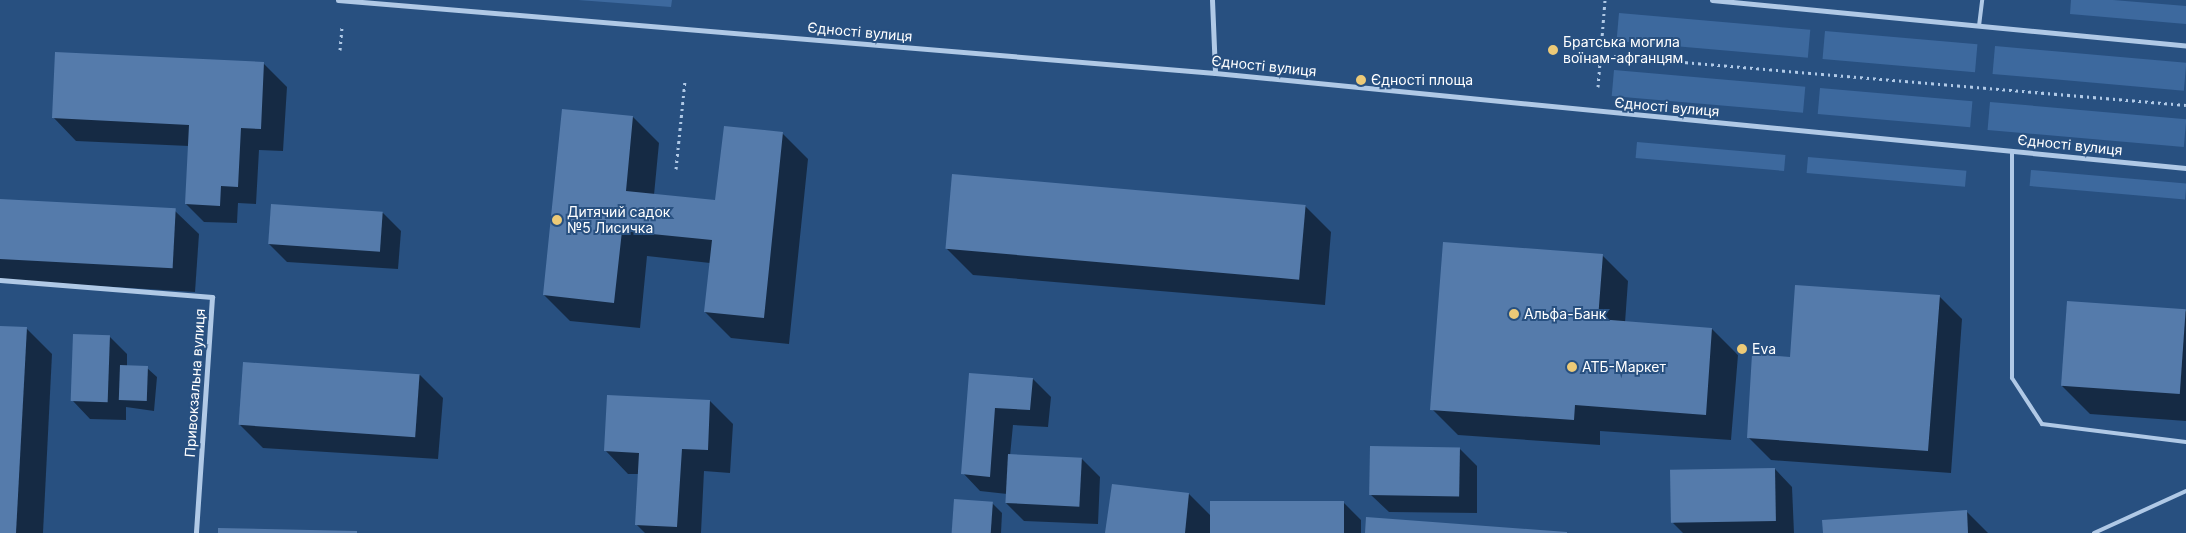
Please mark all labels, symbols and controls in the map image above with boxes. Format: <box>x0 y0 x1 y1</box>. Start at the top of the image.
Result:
street label: Єдності вулиця <box>807 19 913 45</box>
place label: Братська могила воїнам-афганцям <box>1563 34 1683 66</box>
marker: Братська могила воїнам-афганцям <box>1547 44 1559 56</box>
street label: Єдності вулиця <box>1211 52 1317 80</box>
place label: Єдності площа <box>1371 72 1473 88</box>
marker: Єдності площа <box>1355 74 1367 86</box>
street label: Єдності вулиця <box>1614 94 1720 120</box>
street label: Єдності вулиця <box>2017 131 2123 159</box>
place label: Дитячий садок №5 Лисичка <box>567 204 670 236</box>
marker: Дитячий садок №5 Лисичка <box>551 214 563 226</box>
place label: Альфа-Банк <box>1524 306 1606 322</box>
street label: Привокзальна вулиця <box>181 308 209 458</box>
marker: Альфа-Банк <box>1508 308 1520 320</box>
place label: Eva <box>1752 341 1776 357</box>
marker: Eva <box>1736 343 1748 355</box>
place label: АТБ-Маркет <box>1582 359 1666 375</box>
marker: АТБ-Маркет <box>1566 361 1578 373</box>

